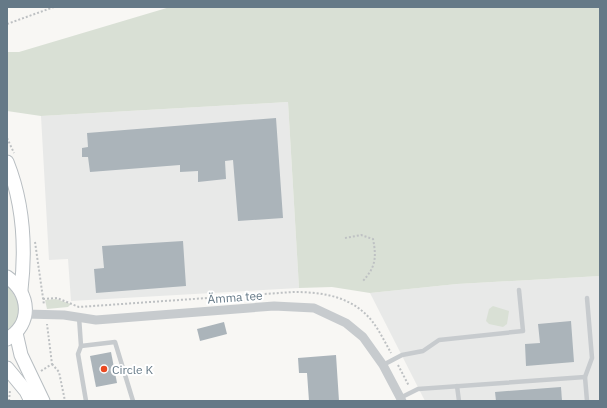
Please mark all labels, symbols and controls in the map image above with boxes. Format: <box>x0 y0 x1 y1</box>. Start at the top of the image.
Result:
street label: Ämma tee <box>207 288 263 306</box>
place label: Circle K <box>112 362 154 377</box>
marker: Circle K <box>99 364 109 374</box>

